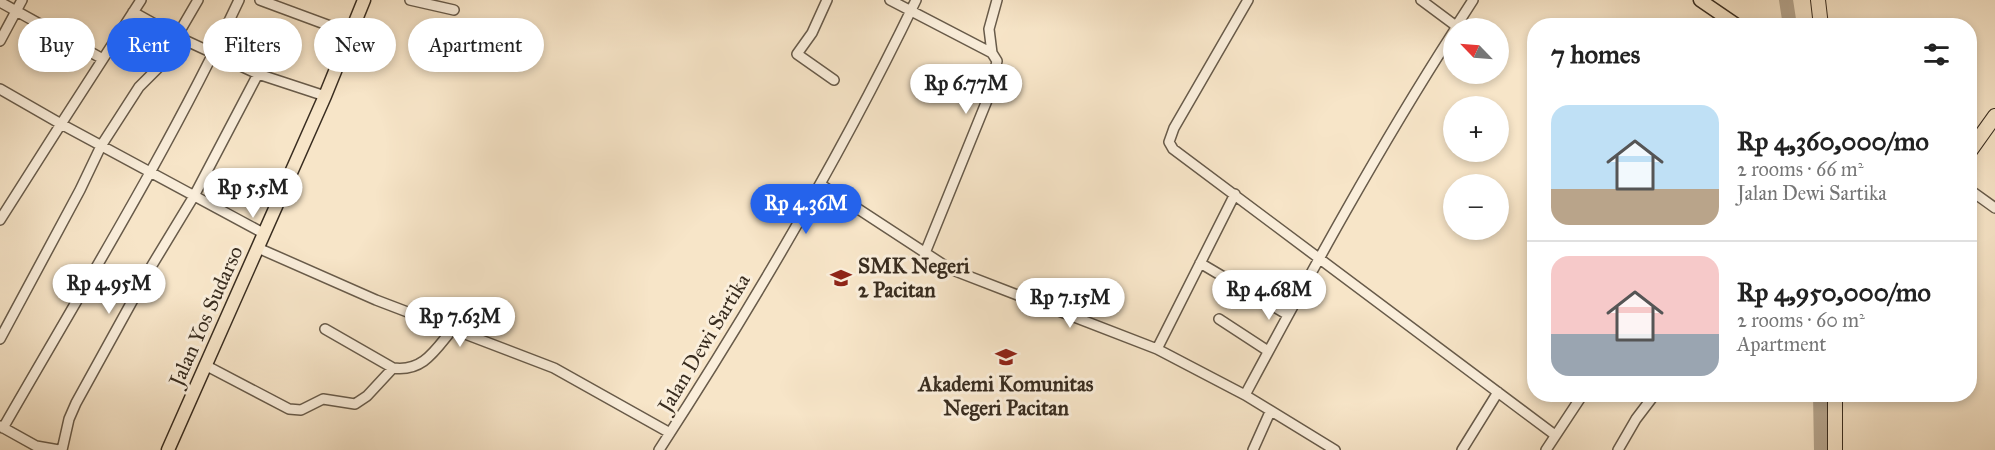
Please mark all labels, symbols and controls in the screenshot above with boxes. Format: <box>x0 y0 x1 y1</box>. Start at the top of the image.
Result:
chip: Buy <box>18 18 95 72</box>
chip: Rent <box>107 18 191 72</box>
chip: Filters <box>203 18 302 72</box>
chip: New <box>314 18 396 72</box>
chip: Apartment <box>408 18 544 72</box>
north arrow <box>1443 18 1509 84</box>
map controls <box>1443 18 1509 240</box>
text: 7 homes <box>1551 38 1640 70</box>
icon: filters <box>1920 38 1953 71</box>
pin: Rp 6.77M <box>904 64 1028 115</box>
text: Rp 6.77M <box>924 71 1008 95</box>
button: + <box>1443 96 1509 162</box>
text: Rp 4,360,000/mo <box>1737 125 1929 157</box>
icon: home <box>1599 129 1671 201</box>
text: 2 rooms · 66 m² <box>1737 157 1863 181</box>
pin: Rp 5.5M <box>198 168 308 219</box>
button: − <box>1443 174 1509 240</box>
text: Rp 5.5M <box>218 175 288 199</box>
text: Jalan Dewi Sartika <box>1737 181 1887 205</box>
pin: Rp 4.36M <box>744 184 868 235</box>
text: Rp 4.36M <box>764 191 848 215</box>
street label: Jalan Yos Sudarso <box>163 241 249 392</box>
place label: SMK Negeri 2 Pacitan <box>858 253 970 303</box>
pin: Rp 4.95M <box>47 264 171 315</box>
school or university icon: SMK Negeri 2 Pacitan <box>829 266 853 290</box>
street label: Jalan Dewi Sartika <box>651 269 756 419</box>
pin: Rp 4.68M <box>1207 270 1331 321</box>
text: Rp 4.95M <box>67 271 151 295</box>
text: Rp 4,950,000/mo <box>1737 276 1931 308</box>
text: Rp 4.68M <box>1226 277 1312 301</box>
pin: Rp 7.15M <box>1008 278 1132 329</box>
icon: home <box>1599 280 1671 352</box>
text: Rp 7.15M <box>1030 285 1110 309</box>
pin: Rp 7.63M <box>398 297 522 348</box>
text: Rp 7.63M <box>419 304 501 328</box>
text: 2 rooms · 60 m² <box>1737 308 1865 332</box>
text: Apartment <box>1737 332 1826 356</box>
school or university icon: Akademi Komunitas Negeri Pacitan <box>994 345 1018 369</box>
place label: Akademi Komunitas Negeri Pacitan <box>917 371 1094 421</box>

